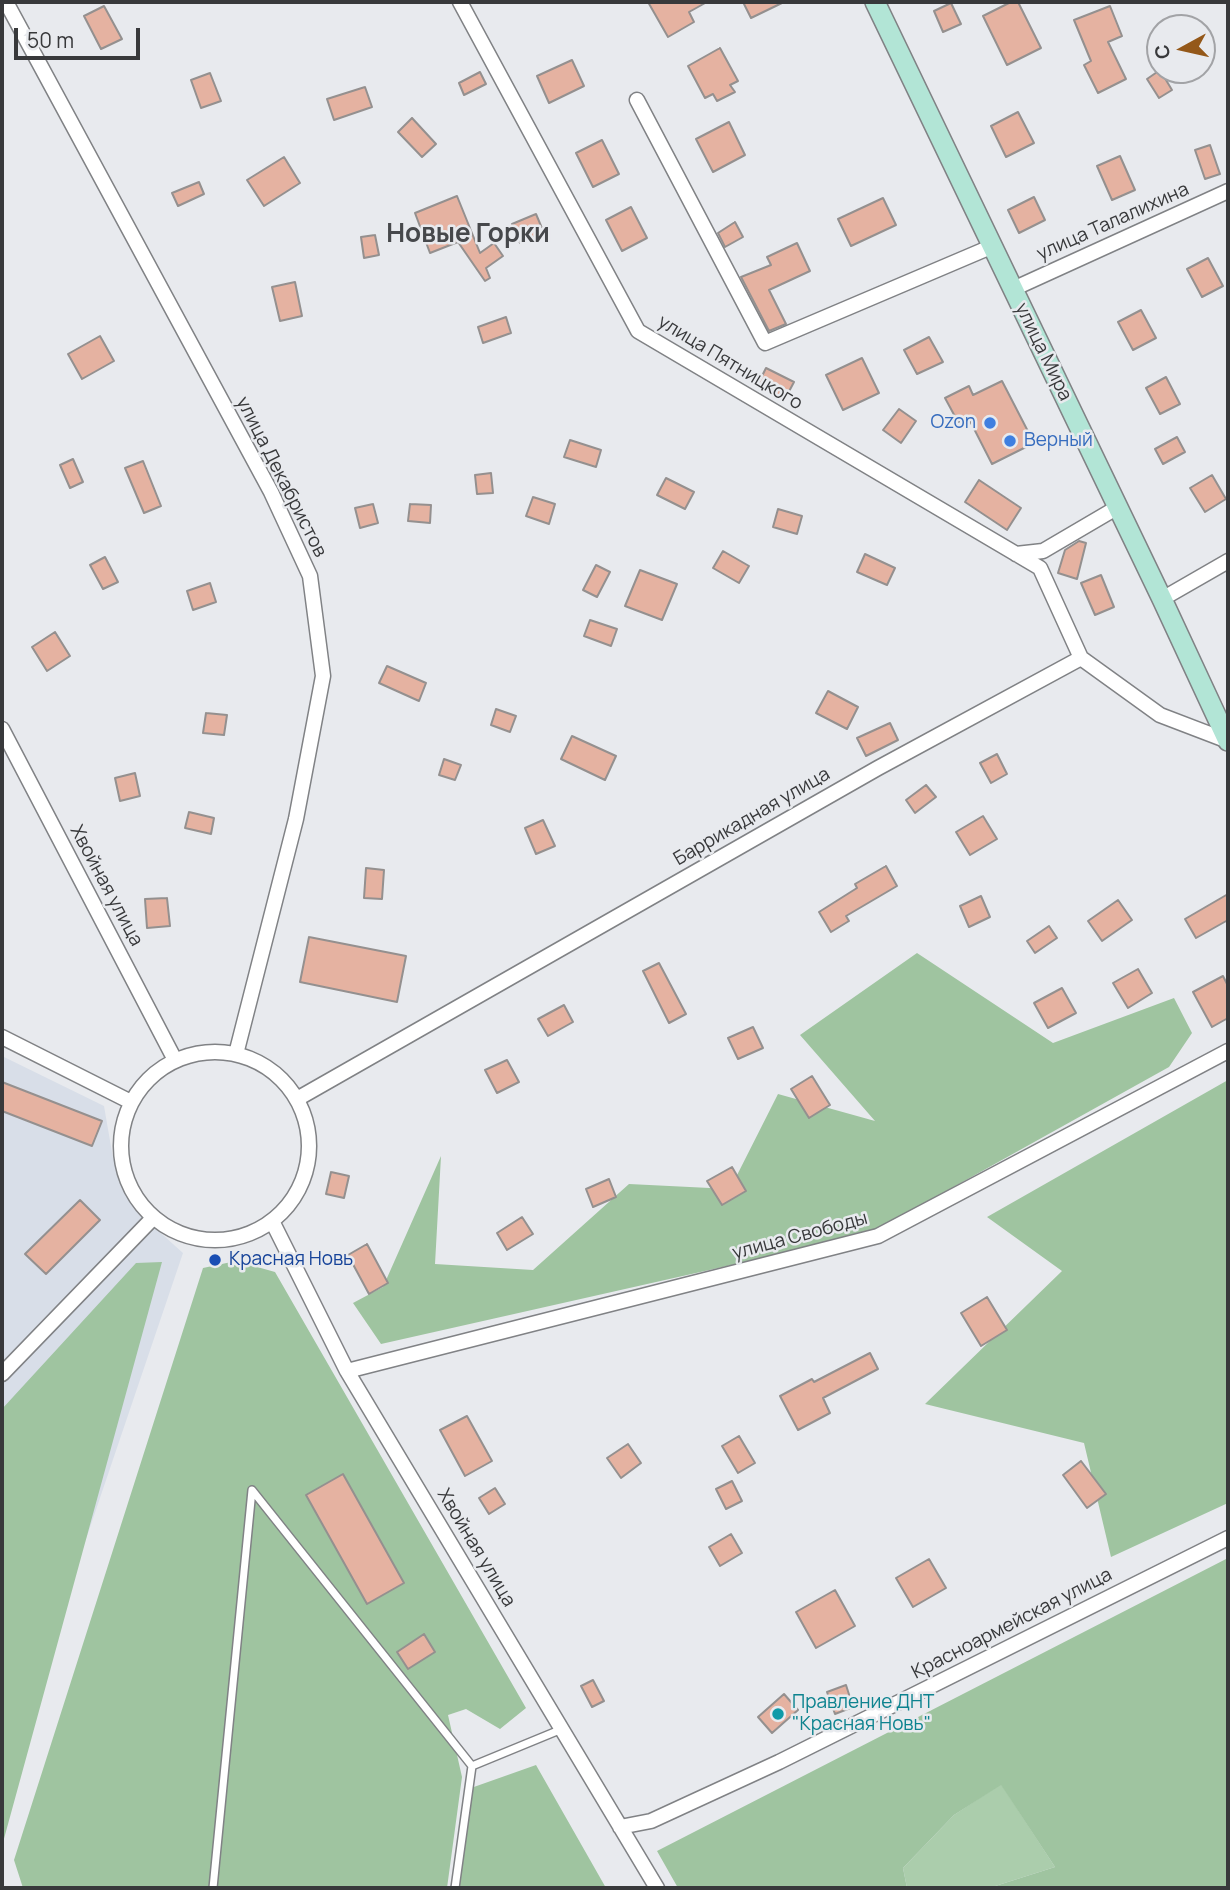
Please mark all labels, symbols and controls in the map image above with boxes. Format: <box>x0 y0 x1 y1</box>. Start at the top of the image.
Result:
scale bar <box>18 14 144 58</box>
north arrow <box>1146 14 1216 84</box>
text: 50 m <box>27 26 74 54</box>
text: С <box>1148 43 1176 60</box>
street label: улица Талалихина <box>1034 178 1192 266</box>
district label: Новые Горки <box>386 219 550 251</box>
street label: улица Мира <box>1010 299 1076 405</box>
street label: улица Пятницкого <box>653 311 807 415</box>
street label: улица Декабристов <box>231 393 331 561</box>
place label: Ozon <box>930 412 976 434</box>
marker: Ozon <box>982 415 998 431</box>
place label: Верный <box>1024 430 1093 452</box>
marker: Верный <box>1002 433 1018 449</box>
street label: Баррикадная улица <box>670 763 834 871</box>
street label: Хвойная улица <box>65 822 147 950</box>
street label: улица Свободы <box>730 1207 870 1265</box>
place label: Красная Новь <box>229 1249 353 1271</box>
marker: Красная Новь <box>207 1252 223 1268</box>
street label: Хвойная улица <box>432 1485 520 1611</box>
street label: Красноармейская улица <box>908 1564 1116 1684</box>
place label: Правление ДНТ "Красная Новь" <box>792 1692 934 1736</box>
marker: Правление ДНТ "Красная Новь" <box>770 1706 786 1722</box>

